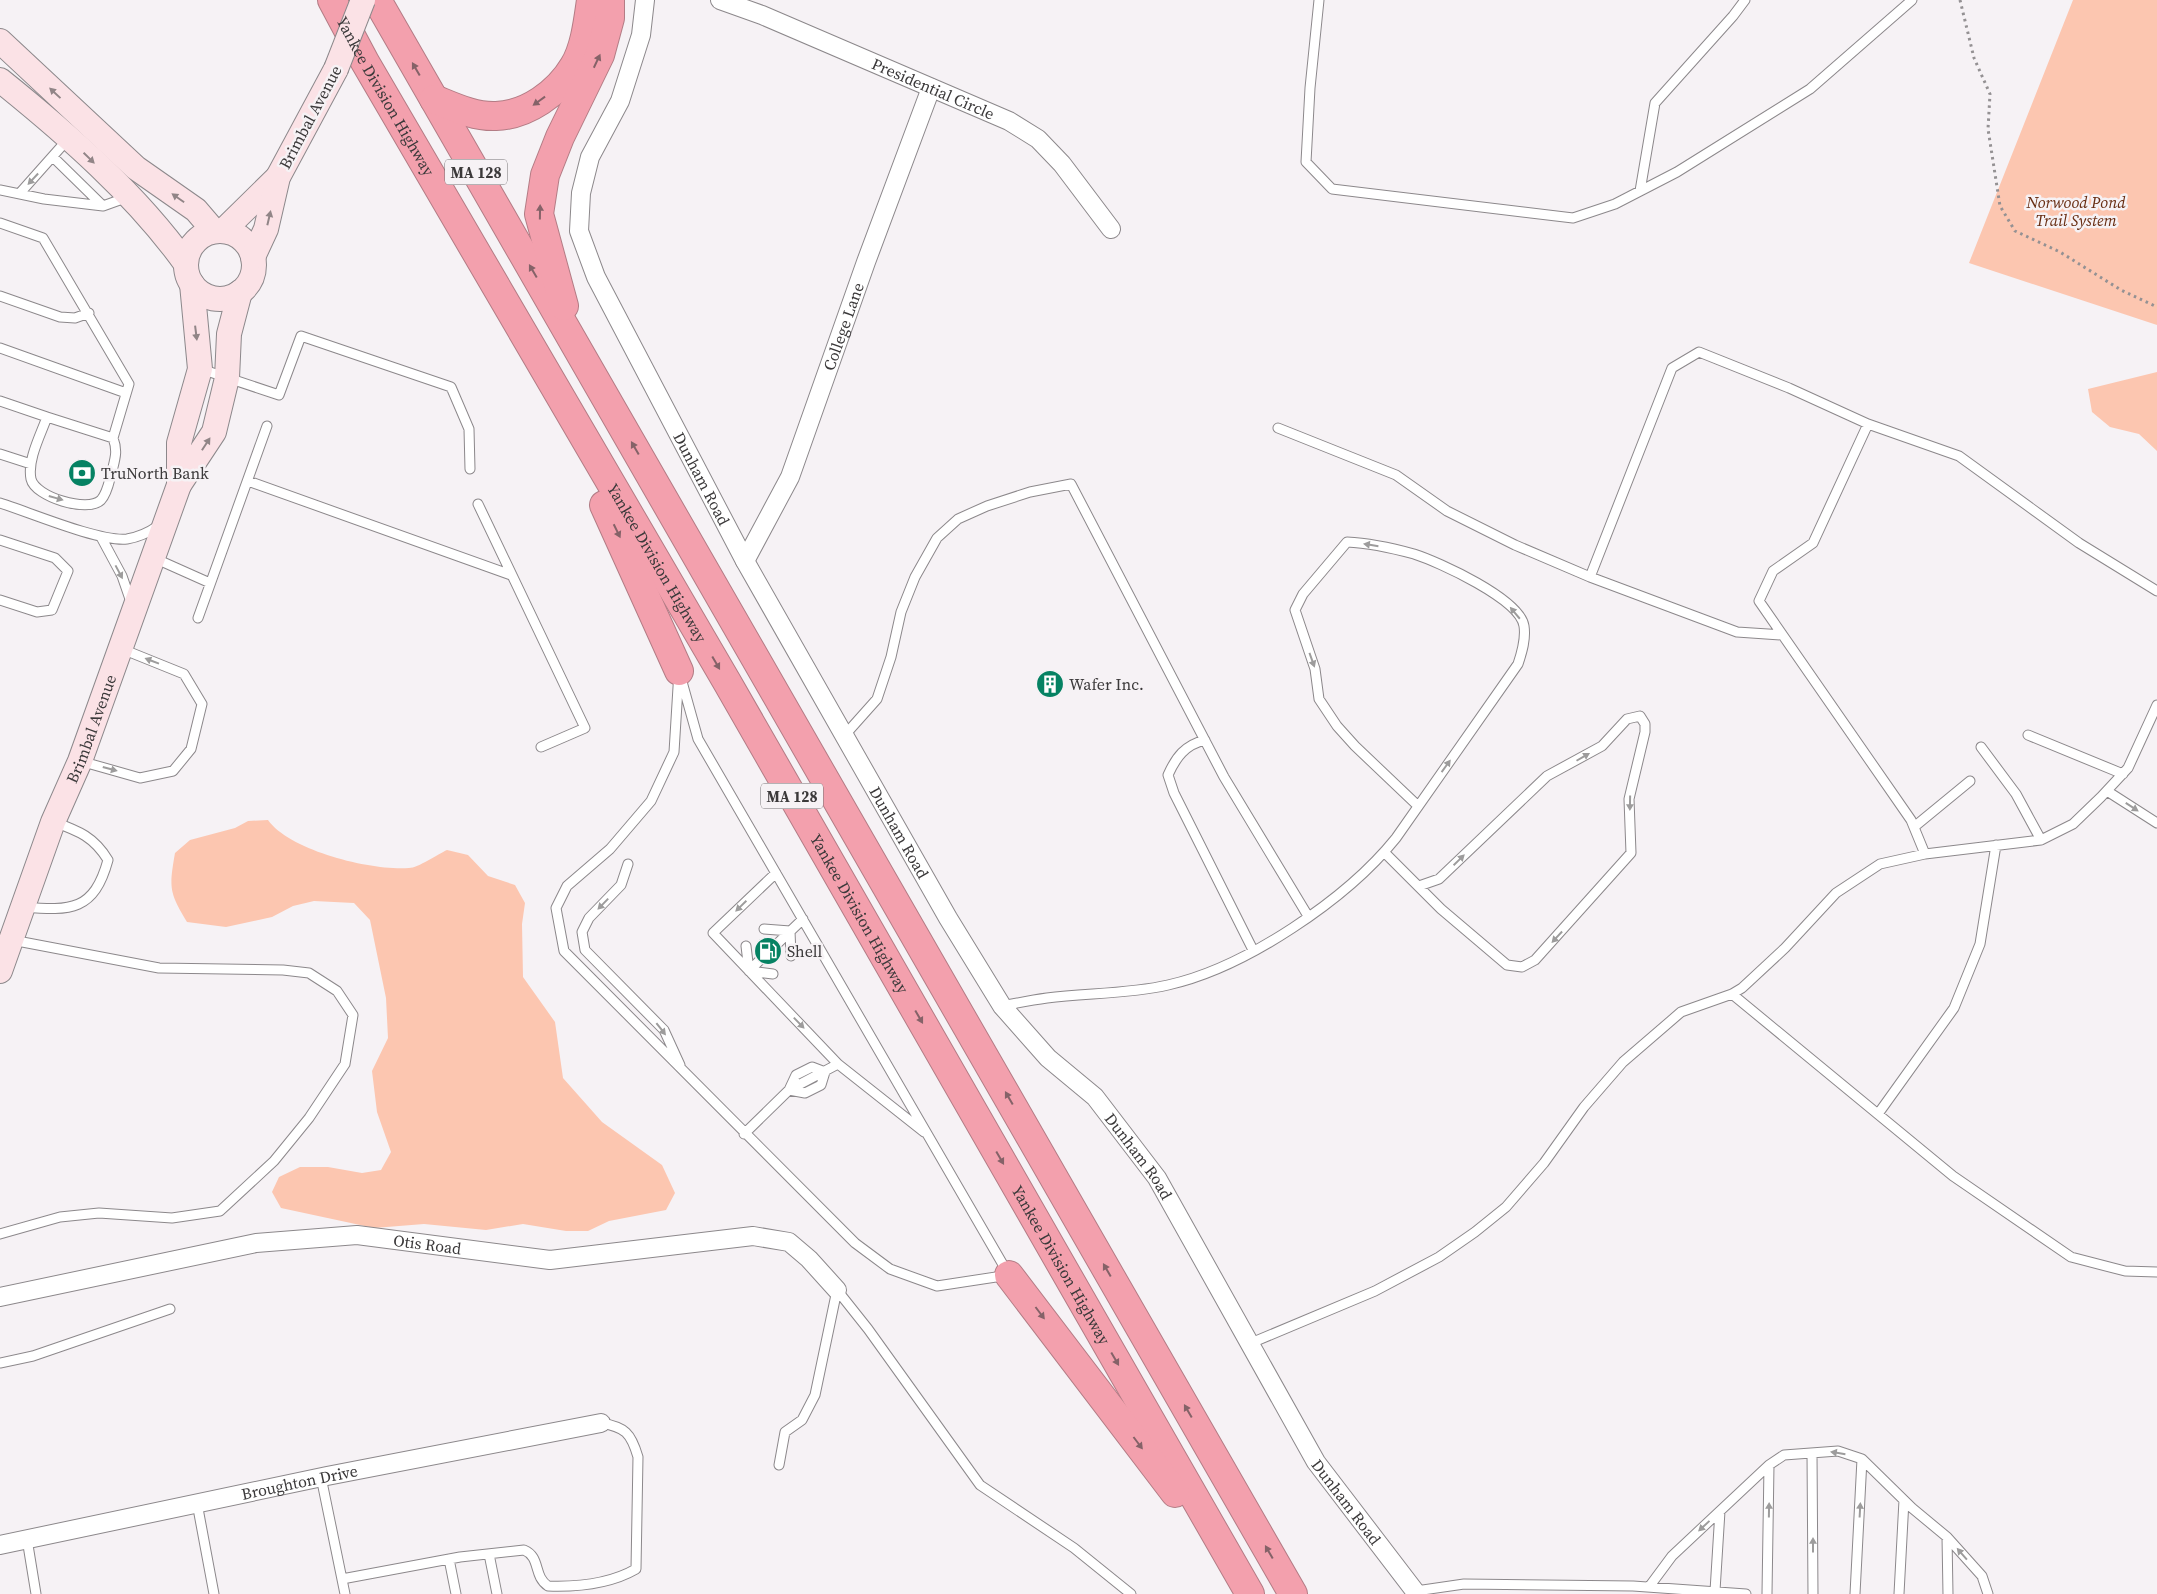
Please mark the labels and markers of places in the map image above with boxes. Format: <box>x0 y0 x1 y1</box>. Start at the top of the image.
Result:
bank icon: TruNorth Bank <box>67 458 97 488</box>
place label: TruNorth Bank <box>101 462 209 484</box>
building icon: Wafer Inc. <box>1035 669 1065 699</box>
place label: Wafer Inc. <box>1069 673 1144 695</box>
fuel station icon: Shell <box>753 936 783 966</box>
place label: Shell <box>787 940 822 962</box>

